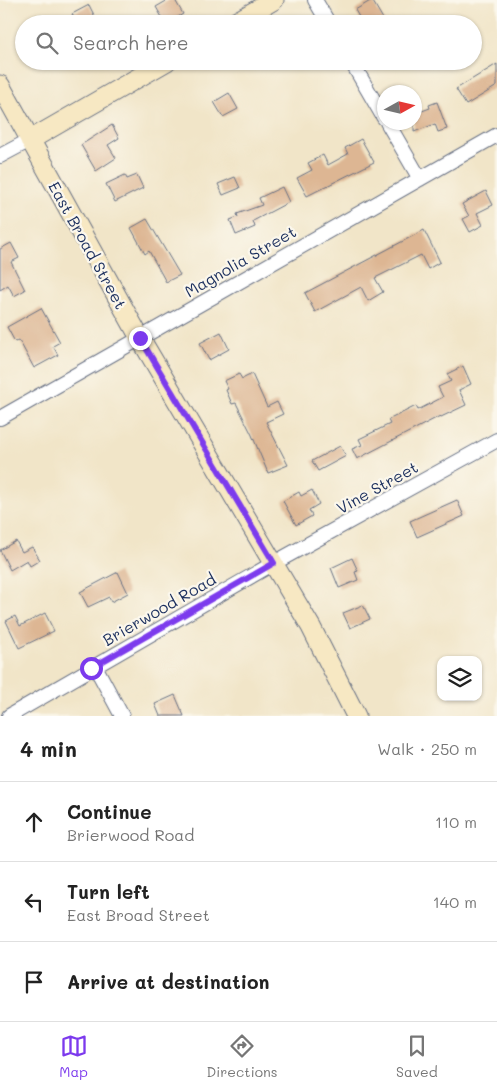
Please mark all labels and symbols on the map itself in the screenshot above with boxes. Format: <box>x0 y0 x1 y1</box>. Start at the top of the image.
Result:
north arrow <box>377 85 422 130</box>
street label: East Broad Street <box>44 178 132 312</box>
street label: Magnolia Street <box>181 221 299 301</box>
route end <box>129 327 152 350</box>
street label: Vine Street <box>333 456 421 518</box>
street label: Brierwood Road <box>99 568 219 650</box>
route start <box>80 657 103 680</box>

